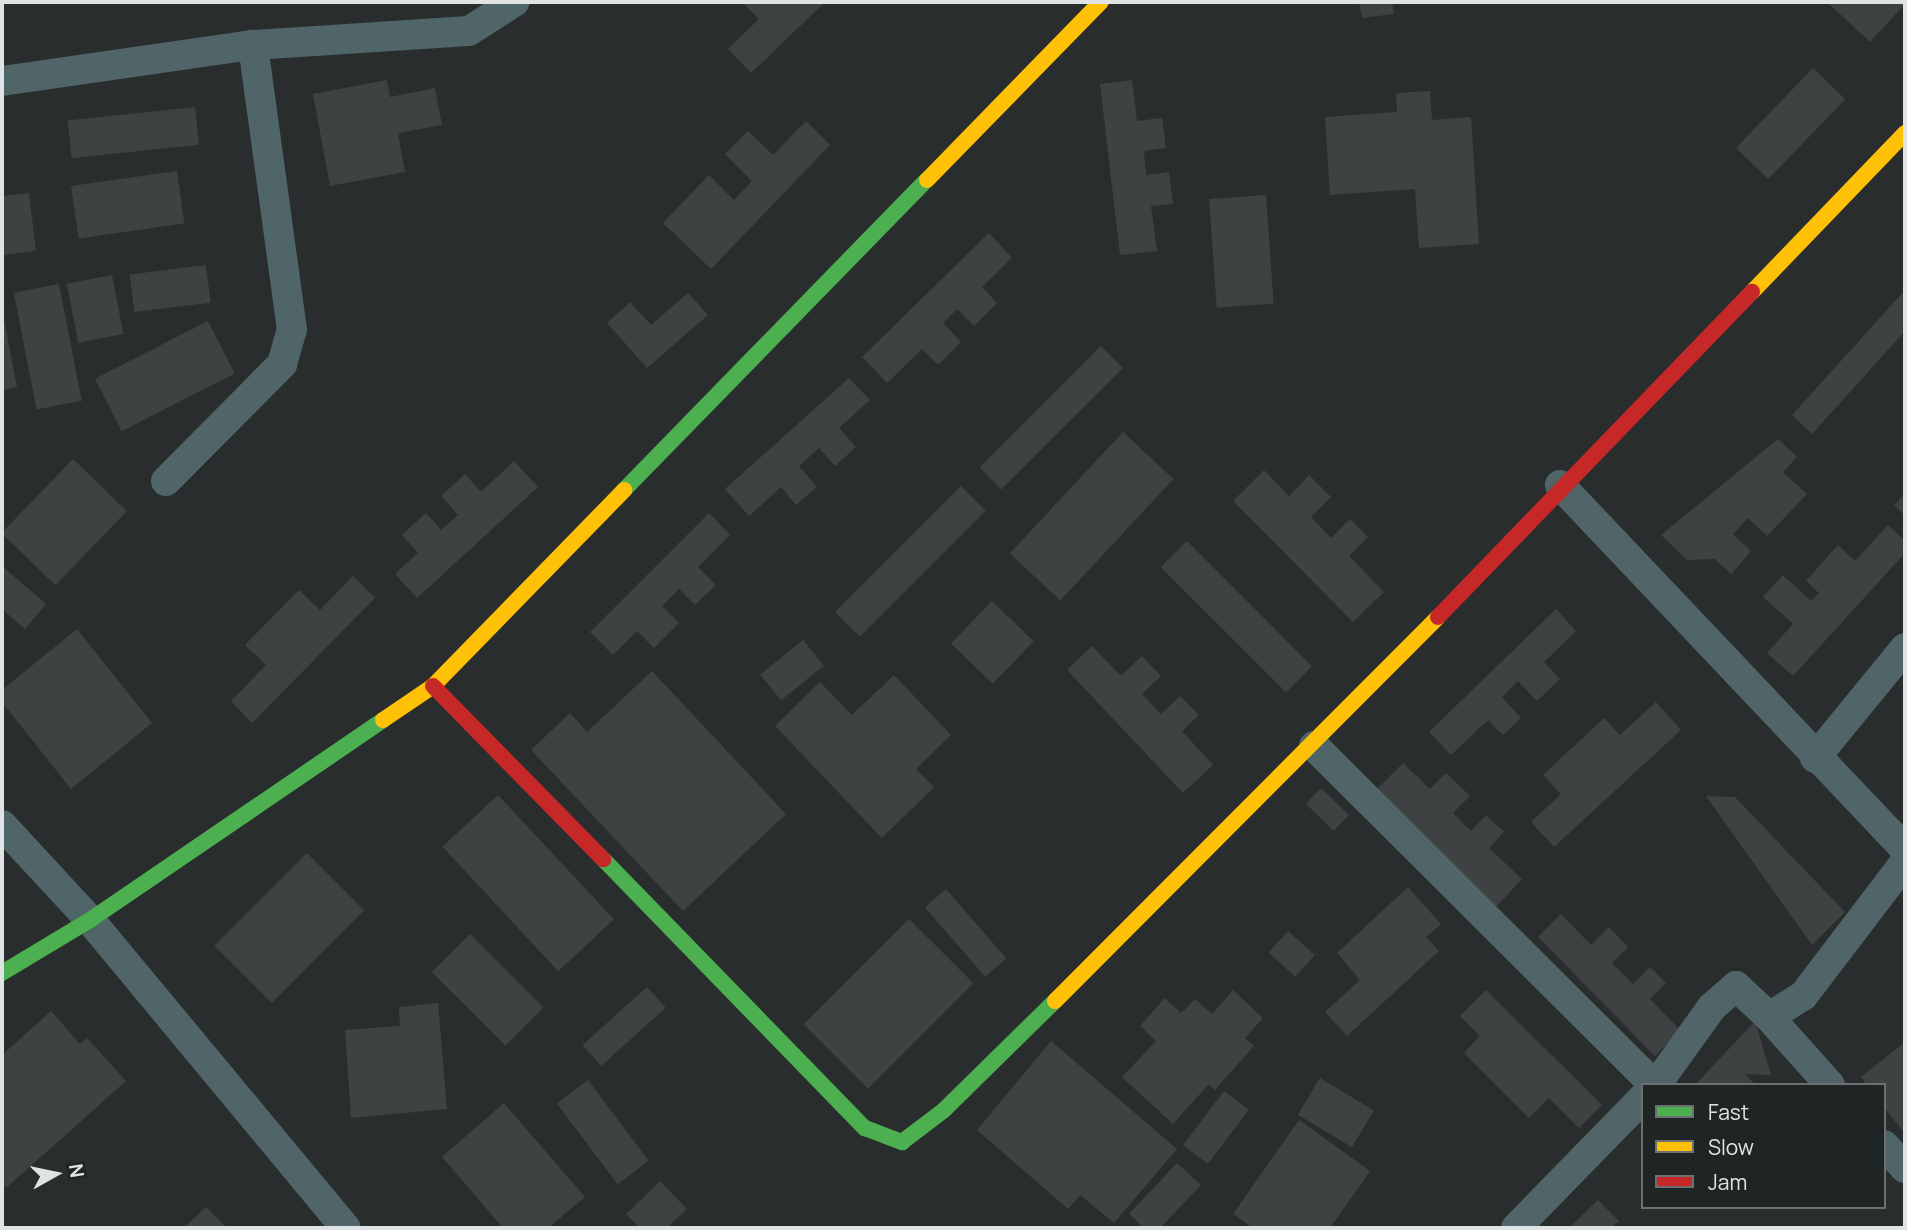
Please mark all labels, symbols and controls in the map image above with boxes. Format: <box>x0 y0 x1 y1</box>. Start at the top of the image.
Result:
legend <box>1641 1083 1886 1209</box>
text: Fast <box>1708 1098 1749 1126</box>
text: Slow <box>1708 1133 1754 1161</box>
north arrow <box>21 1139 91 1209</box>
text: N <box>63 1162 91 1179</box>
text: Jam <box>1708 1168 1747 1196</box>

